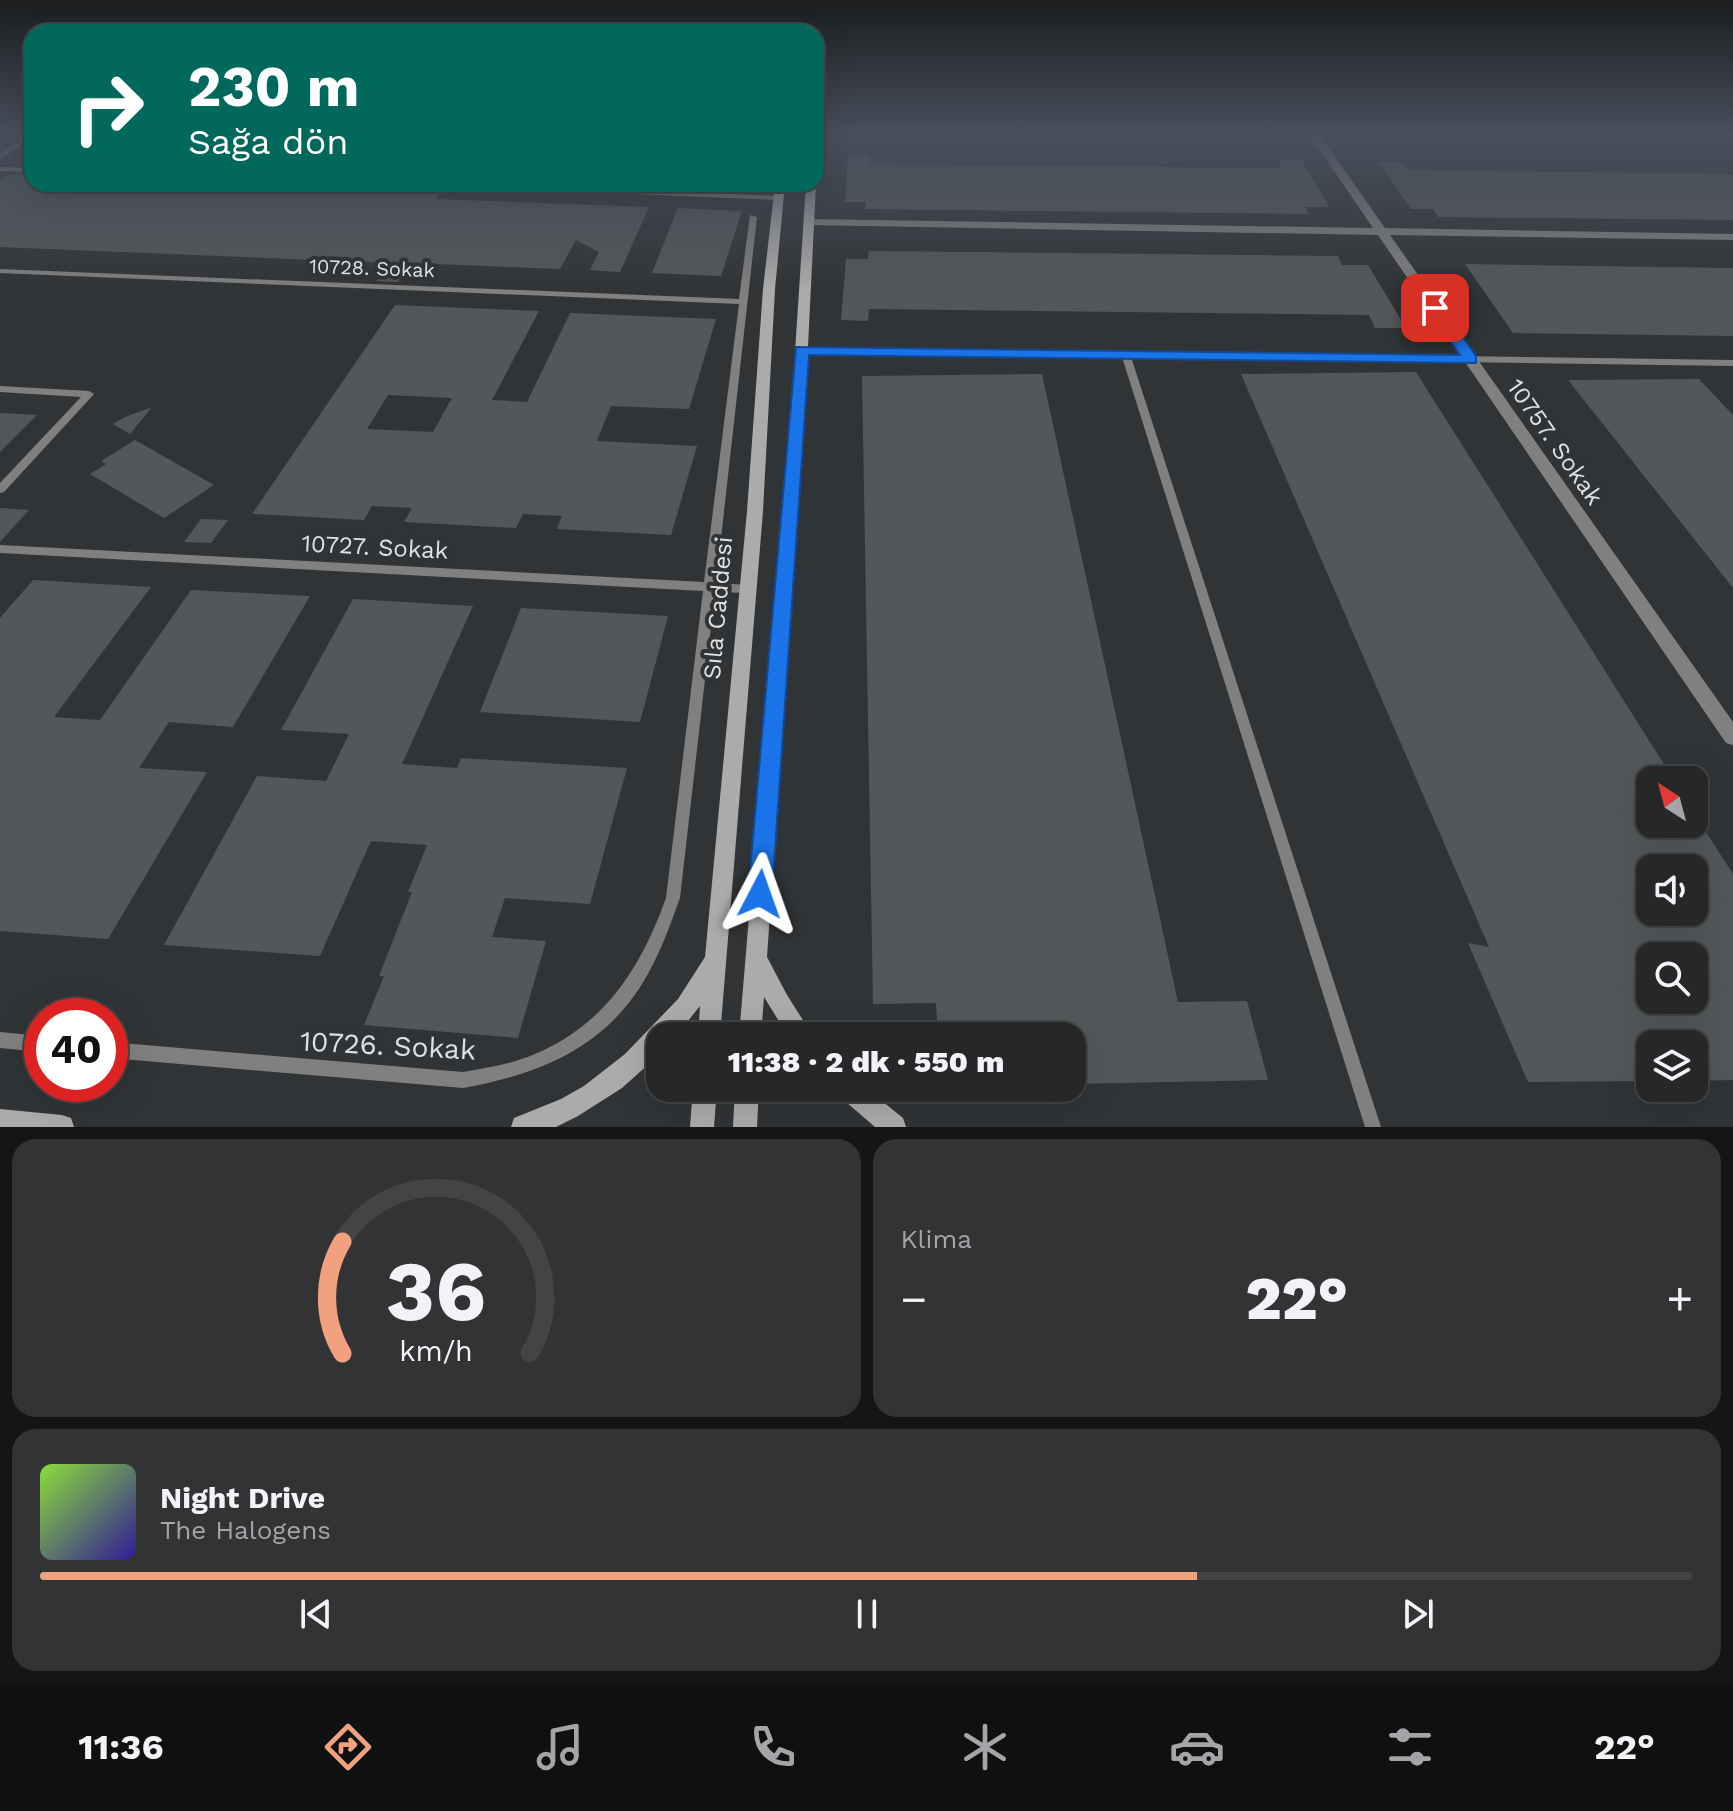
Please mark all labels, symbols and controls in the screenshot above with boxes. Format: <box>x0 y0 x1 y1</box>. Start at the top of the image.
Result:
text: 230 m <box>188 54 359 120</box>
icon: right <box>56 56 160 160</box>
text: Sağa dön <box>188 121 349 163</box>
street label: 10728. Sokak <box>309 254 435 282</box>
pin <box>1401 274 1469 342</box>
icon: arrive <box>1413 286 1457 330</box>
street label: 10757. Sokak <box>1501 374 1609 511</box>
street label: 10727. Sokak <box>301 529 449 565</box>
street label: Sıla Caddesi <box>698 535 738 681</box>
north arrow <box>1636 766 1708 838</box>
map controls <box>1636 766 1708 1102</box>
position arrow <box>718 852 802 936</box>
button: sound <box>1636 854 1708 926</box>
button: search <box>1636 942 1708 1014</box>
speed limit sign: 40 <box>24 998 128 1102</box>
street label: 10726. Sokak <box>299 1024 477 1067</box>
button: layers <box>1636 1030 1708 1102</box>
text: 11:38 · 2 dk · 550 m <box>728 1044 1004 1079</box>
text: Klima <box>901 1224 972 1254</box>
text: 36 <box>386 1243 487 1340</box>
text: 22° <box>1245 1263 1348 1334</box>
text: − <box>901 1273 927 1325</box>
text: + <box>1666 1273 1693 1325</box>
text: km/h <box>399 1334 473 1368</box>
text: Night Drive <box>160 1480 325 1515</box>
text: The Halogens <box>160 1515 331 1545</box>
icon: previous <box>294 1592 338 1636</box>
icon: pause <box>845 1592 889 1636</box>
icon: next <box>1396 1592 1440 1636</box>
icon: directions <box>320 1719 376 1775</box>
icon: music <box>532 1719 588 1775</box>
icon: phone <box>745 1719 801 1775</box>
icon: climate <box>957 1719 1013 1775</box>
icon: car <box>1169 1719 1225 1775</box>
icon: filters <box>1382 1719 1438 1775</box>
text: 11:36 <box>78 1726 164 1768</box>
text: 22° <box>1594 1726 1655 1768</box>

